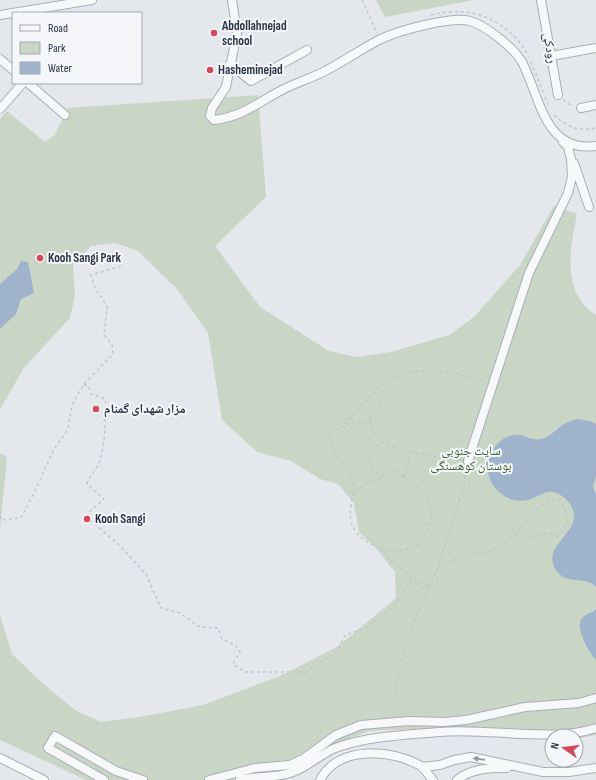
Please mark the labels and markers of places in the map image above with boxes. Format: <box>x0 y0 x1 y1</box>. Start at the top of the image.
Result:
place label: Abdollahnejad school <box>221 18 287 49</box>
marker: Abdollahnejad school <box>209 28 219 38</box>
place label: Hasheminejad <box>218 62 283 78</box>
marker: Hasheminejad <box>205 65 215 75</box>
place label: Kooh Sangi Park <box>48 250 121 266</box>
marker: Kooh Sangi Park <box>35 253 45 263</box>
place label: مزار شهدای گمنام <box>104 401 186 418</box>
marker: مزار شهدای گمنام <box>91 404 101 414</box>
place label: Kooh Sangi <box>95 511 146 527</box>
marker: Kooh Sangi <box>82 514 92 524</box>

